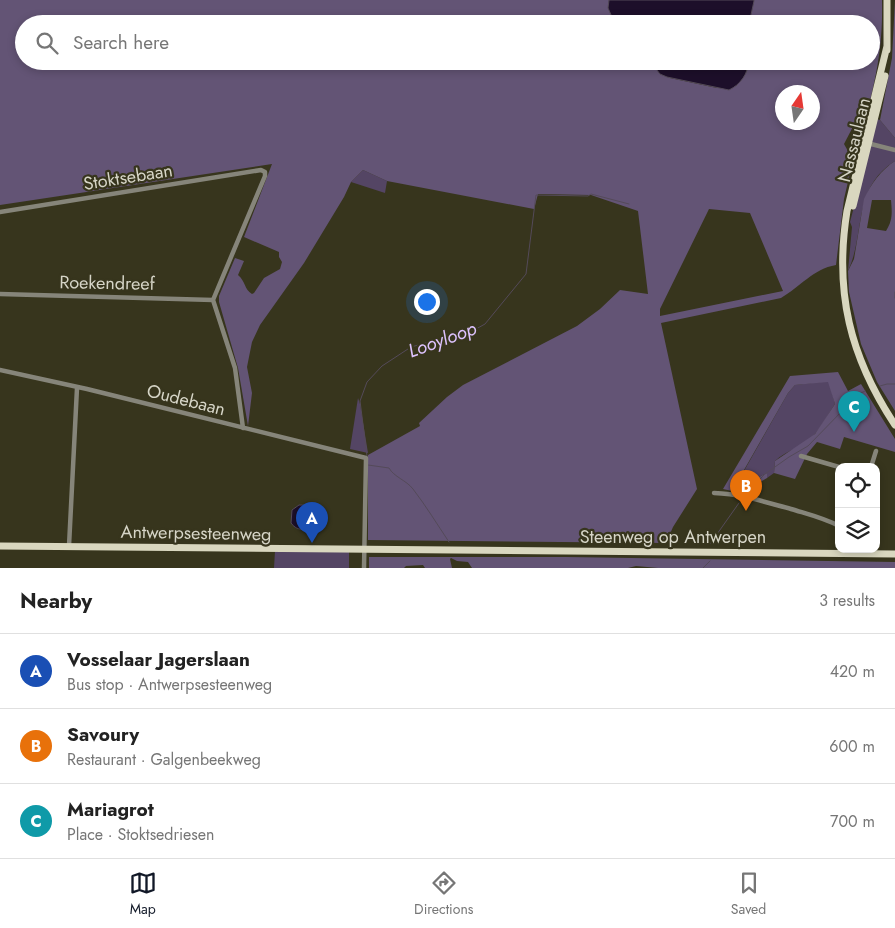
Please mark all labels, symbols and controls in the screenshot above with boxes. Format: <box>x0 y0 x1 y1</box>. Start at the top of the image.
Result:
search box <box>15 15 880 70</box>
icon: search <box>33 29 61 57</box>
text: Search here <box>73 29 169 56</box>
north arrow <box>775 85 820 130</box>
street label: Nassaulaan <box>831 95 877 185</box>
street label: Stoktsebaan <box>82 157 174 197</box>
street label: Roekendreef <box>59 269 156 297</box>
your location <box>414 289 440 315</box>
water label: Looyloop <box>404 314 481 364</box>
street label: Oudebaan <box>144 378 228 422</box>
pin: C <box>838 391 870 432</box>
map controls <box>835 463 880 553</box>
button: locate <box>835 463 880 508</box>
pin: B <box>730 470 762 511</box>
pin: A <box>296 502 328 543</box>
button: layers <box>835 508 880 553</box>
street label: Antwerpsesteenweg <box>120 519 272 547</box>
street label: Steenweg op Antwerpen <box>580 524 766 550</box>
text: Nearby <box>20 586 92 616</box>
text: 3 results <box>819 589 875 612</box>
text: Vosselaar Jagerslaan <box>67 646 250 673</box>
text: A <box>30 660 42 683</box>
text: 420 m <box>830 660 875 683</box>
text: Bus stop · Antwerpsesteenweg <box>67 673 272 696</box>
text: Savoury <box>67 721 139 748</box>
text: B <box>31 735 41 758</box>
text: 600 m <box>829 735 875 758</box>
text: Restaurant · Galgenbeekweg <box>67 748 261 771</box>
text: Mariagrot <box>67 796 154 823</box>
text: C <box>30 810 42 833</box>
text: 700 m <box>830 810 875 833</box>
text: Place · Stoktsedriesen <box>67 823 214 846</box>
tab: Map <box>129 869 157 919</box>
tab: Directions <box>414 869 473 919</box>
tab: Saved <box>731 869 766 919</box>

